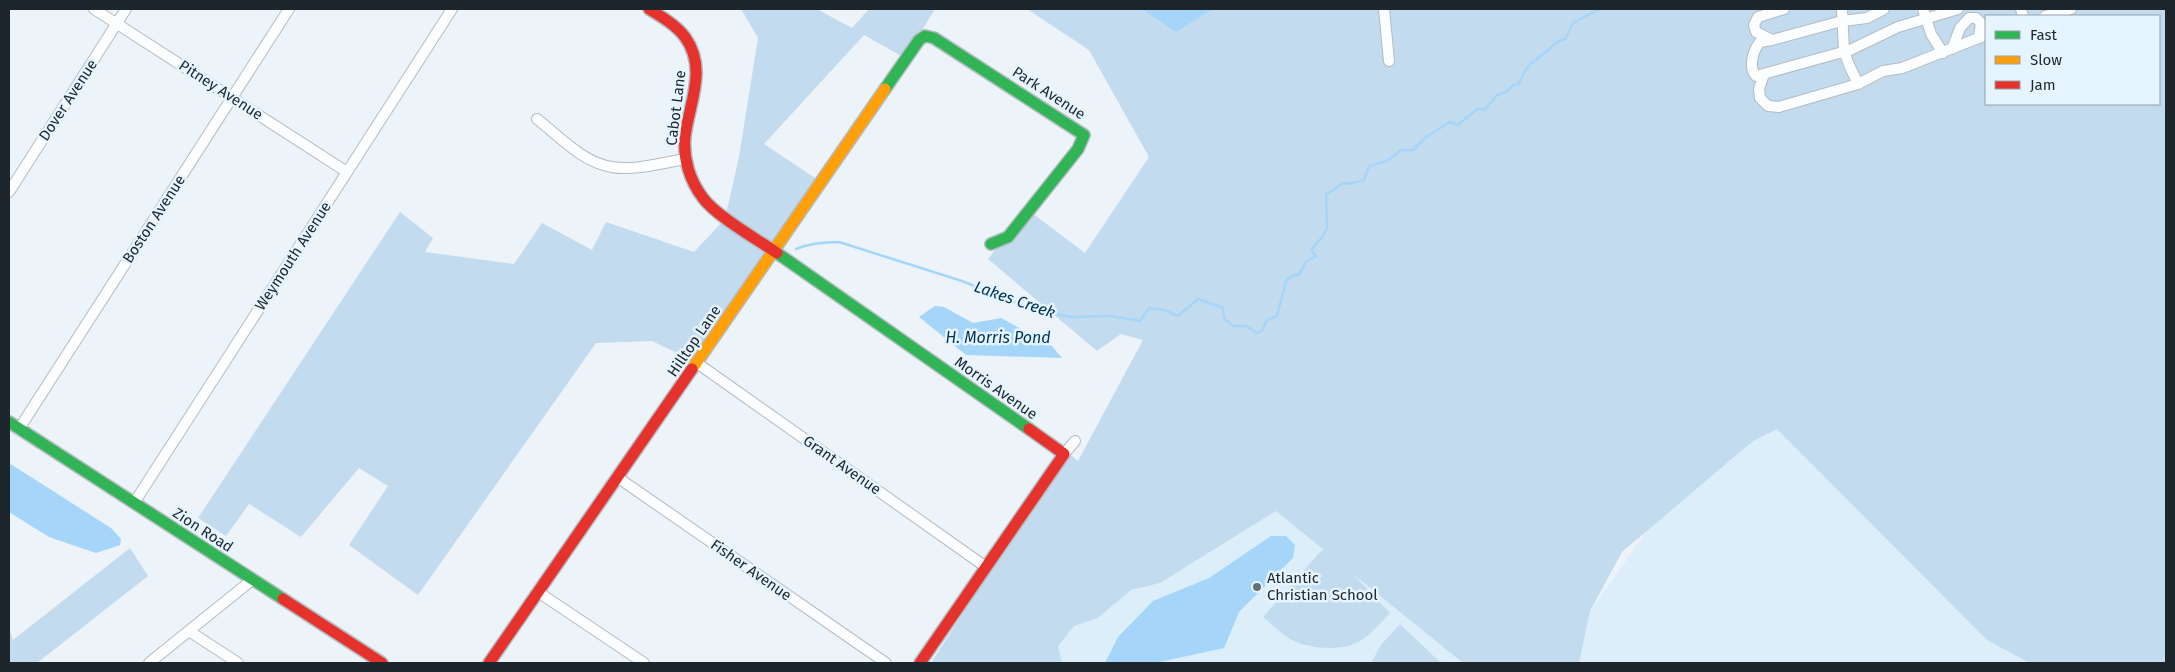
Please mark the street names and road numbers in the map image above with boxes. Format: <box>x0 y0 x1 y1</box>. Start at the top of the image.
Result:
street label: Dover Avenue <box>35 56 101 144</box>
street label: Pitney Avenue <box>176 56 266 124</box>
street label: Park Avenue <box>1009 63 1089 123</box>
street label: Cabot Lane <box>662 69 690 147</box>
street label: Boston Avenue <box>119 172 189 266</box>
street label: Weymouth Avenue <box>251 198 335 314</box>
street label: Hilltop Lane <box>663 302 725 380</box>
street label: Morris Avenue <box>951 353 1041 423</box>
street label: Grant Avenue <box>800 432 884 498</box>
street label: Zion Road <box>170 504 236 556</box>
street label: Fisher Avenue <box>707 535 795 605</box>

